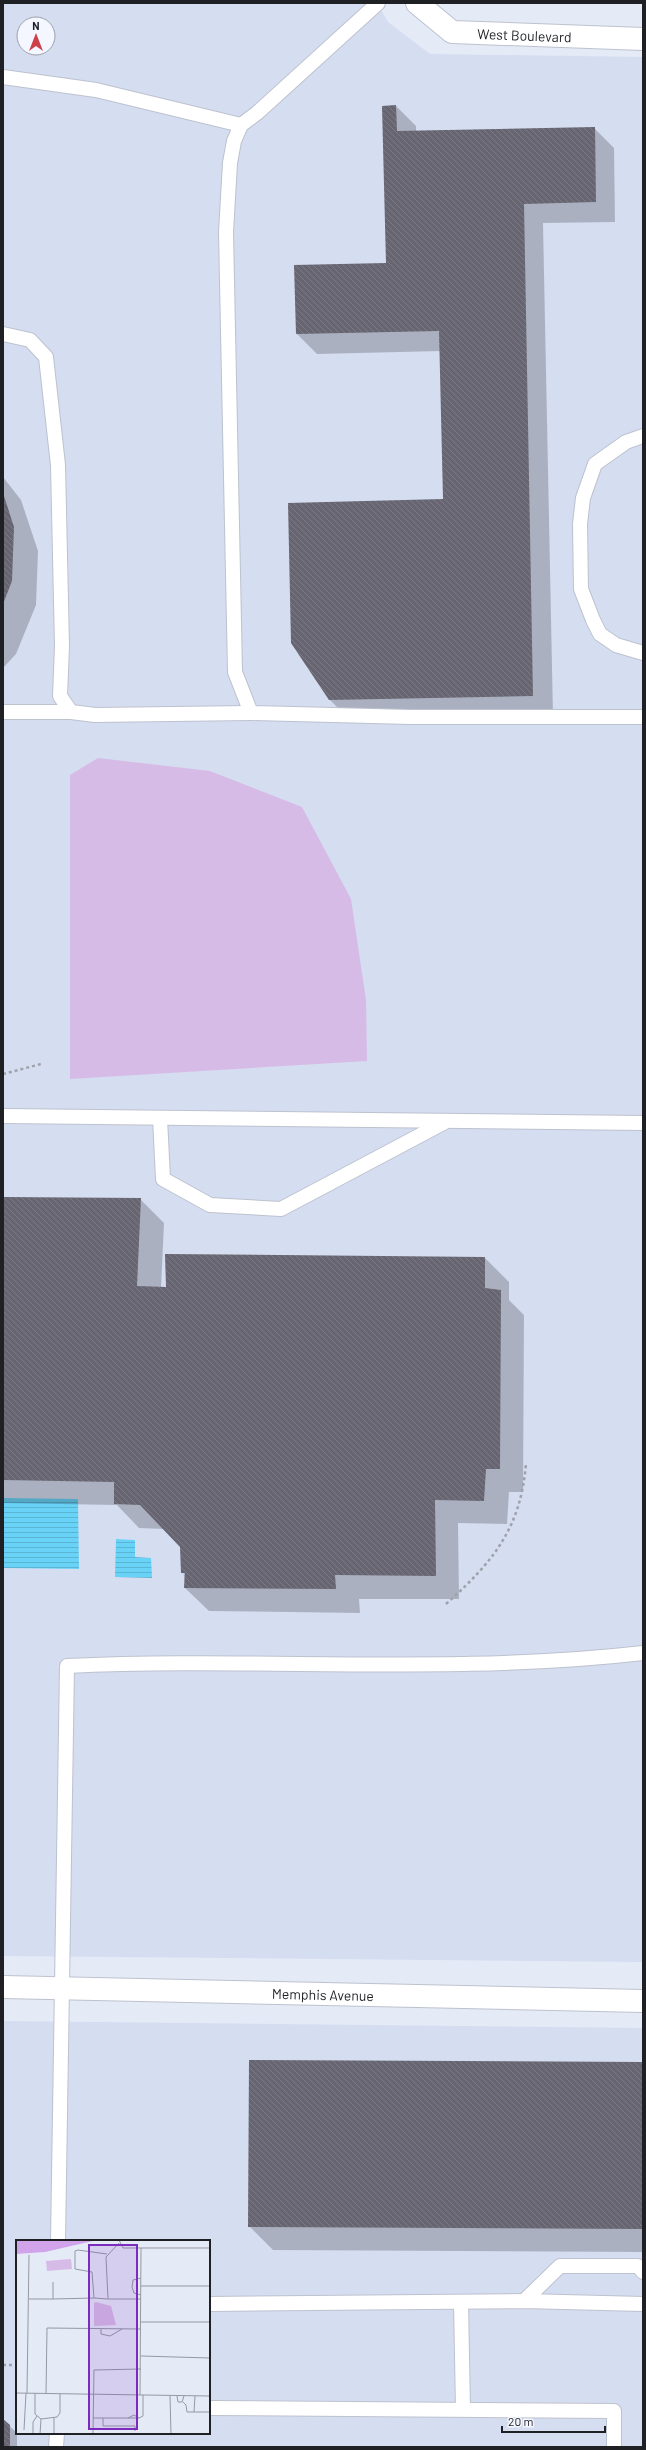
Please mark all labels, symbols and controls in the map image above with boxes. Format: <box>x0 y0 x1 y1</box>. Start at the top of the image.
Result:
north arrow <box>16 16 56 56</box>
text: N <box>32 19 40 32</box>
street label: West Boulevard <box>477 24 572 45</box>
street label: Memphis Avenue <box>272 1984 374 2004</box>
inset map <box>16 2240 210 2434</box>
scale bar <box>502 2408 605 2434</box>
text: 20 m <box>508 2414 534 2428</box>

